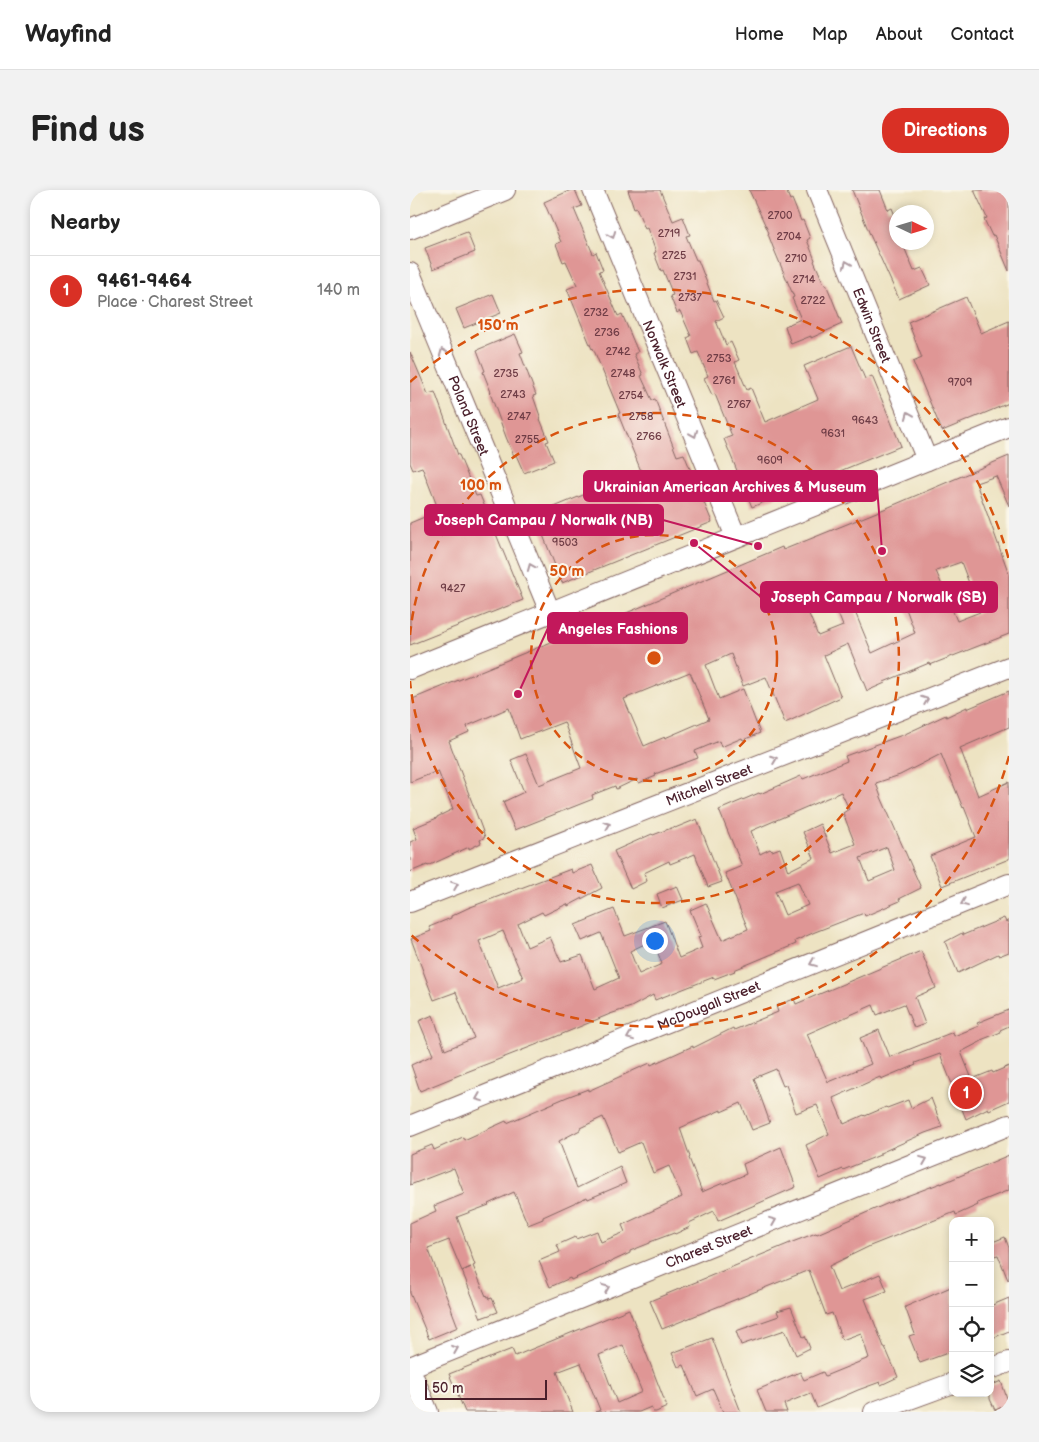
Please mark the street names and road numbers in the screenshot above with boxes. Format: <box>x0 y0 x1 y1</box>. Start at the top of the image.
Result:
street label: Edwin Street <box>849 285 895 366</box>
street label: Norwalk Street <box>639 318 690 411</box>
street label: Poland Street <box>445 373 493 459</box>
street label: Mitchell Street <box>663 760 755 809</box>
street label: McDougall Street <box>655 977 763 1034</box>
street label: Charest Street <box>663 1221 755 1271</box>

